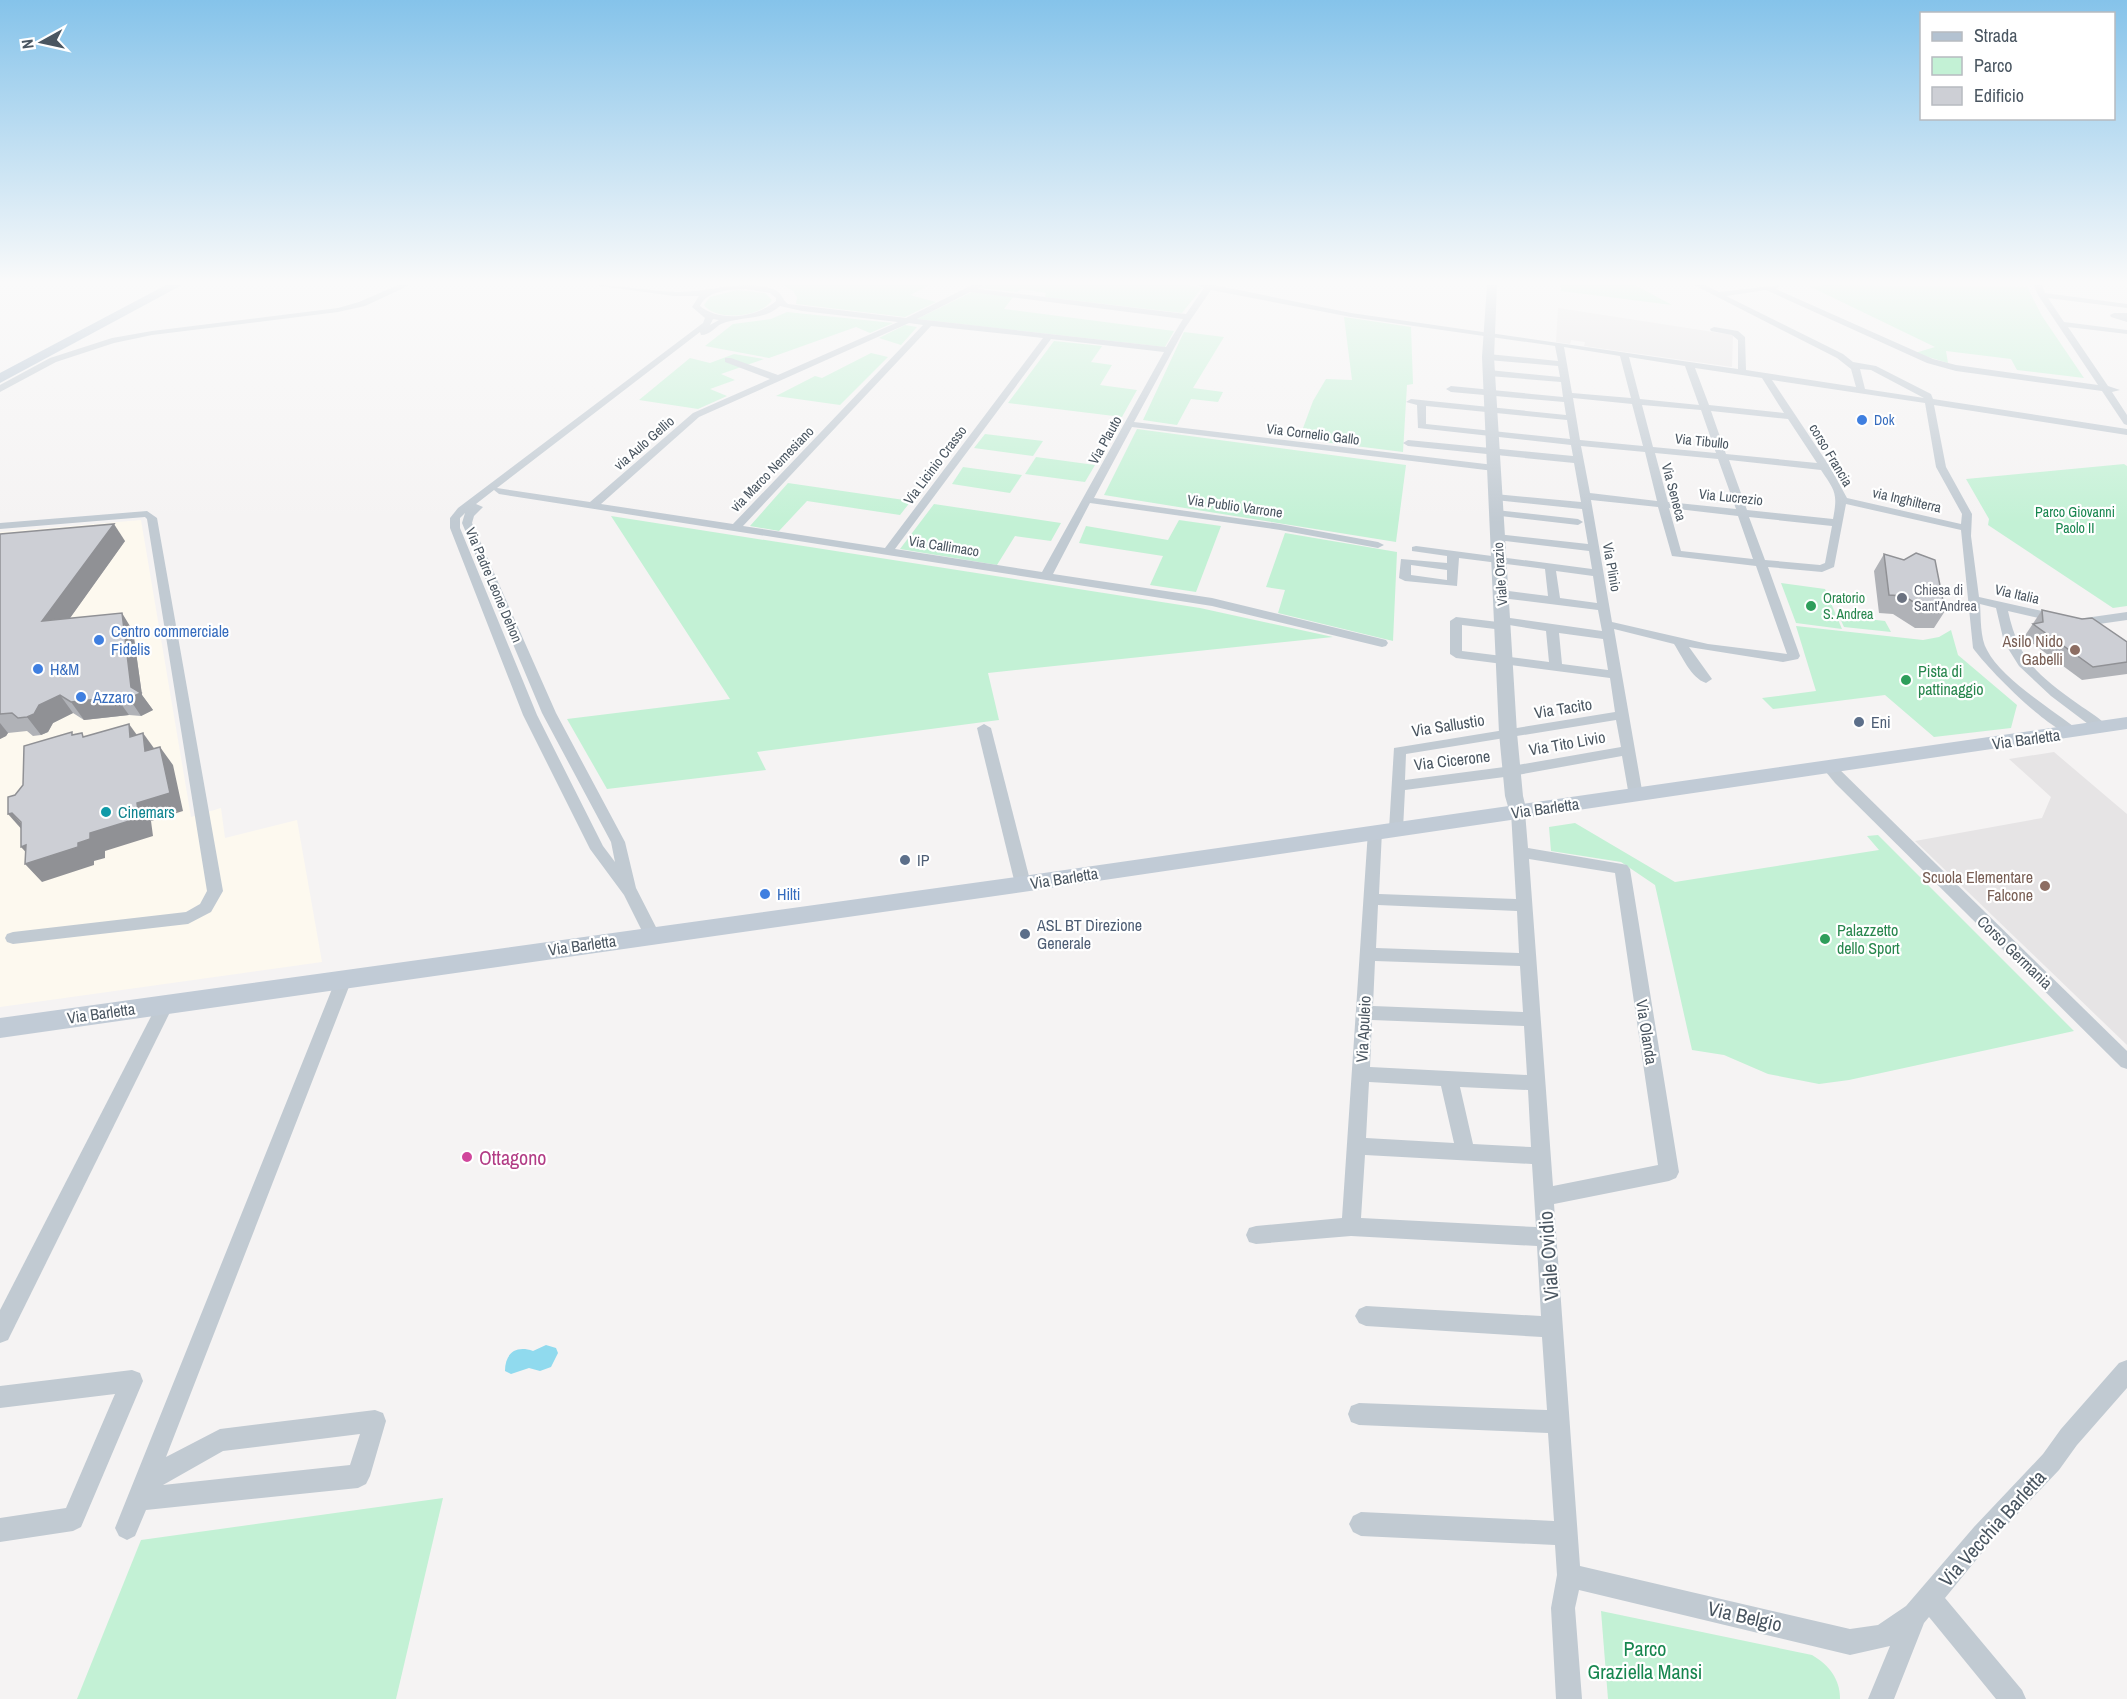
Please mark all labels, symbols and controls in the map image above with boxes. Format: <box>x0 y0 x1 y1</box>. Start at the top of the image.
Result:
north arrow <box>12 12 72 72</box>
legend <box>1920 12 2115 120</box>
text: Strada <box>1974 23 2018 48</box>
text: N <box>16 38 39 50</box>
text: Parco <box>1974 53 2013 78</box>
text: Edificio <box>1974 83 2024 108</box>
place label: Dok <box>1874 411 1895 429</box>
street label: via Aulo Gellio <box>610 412 678 474</box>
street label: Via Plauto <box>1084 413 1126 467</box>
marker: Dok <box>1855 413 1869 427</box>
street label: Via Cornelio Gallo <box>1265 419 1361 449</box>
street label: corso Francia <box>1805 420 1857 490</box>
street label: via Marco Nemesiano <box>727 422 817 516</box>
street label: Via Licinio Crasso <box>899 422 971 508</box>
street label: Via Tibullo <box>1674 429 1730 453</box>
street label: Via Seneca <box>1658 461 1691 523</box>
street label: via Inghilterra <box>1871 483 1944 517</box>
street label: Via Lucrezio <box>1698 485 1764 509</box>
street label: Via Publio Varrone <box>1186 490 1284 522</box>
park label: Parco Giovanni Paolo II <box>2035 503 2115 537</box>
street label: Via Padre Leone Dehon <box>462 525 526 645</box>
street label: Via Callimaco <box>907 532 981 560</box>
street label: Via Plinio <box>1599 541 1625 593</box>
street label: Viale Orazio <box>1489 542 1511 606</box>
street label: Via Italia <box>1993 580 2042 608</box>
place label: Chiesa di Sant'Andrea <box>1914 581 1977 615</box>
place label: Oratorio S. Andrea <box>1823 589 1874 623</box>
marker: Chiesa di Sant'Andrea <box>1895 591 1909 605</box>
marker: Oratorio S. Andrea <box>1804 599 1818 613</box>
place label: Centro commerciale Fidelis <box>111 620 229 660</box>
place label: Asilo Nido Gabelli <box>2001 630 2063 670</box>
marker: Centro commerciale Fidelis <box>92 633 106 647</box>
marker: Asilo Nido Gabelli <box>2068 643 2082 657</box>
place label: H&M <box>50 658 79 680</box>
place label: Pista di pattinaggio <box>1918 660 1984 700</box>
marker: H&M <box>31 662 45 676</box>
marker: Pista di pattinaggio <box>1899 673 1913 687</box>
place label: Azzaro <box>92 686 134 708</box>
marker: Azzaro <box>74 690 88 704</box>
street label: Via Tacito <box>1533 693 1593 723</box>
street label: Via Sallustio <box>1410 708 1486 742</box>
place label: Eni <box>1871 711 1891 733</box>
marker: Eni <box>1852 715 1866 729</box>
street label: Via Barletta <box>1991 723 2062 755</box>
street label: Via Tito Livio <box>1527 725 1607 761</box>
street label: Via Cicerone <box>1413 744 1491 776</box>
street label: Via Barletta <box>1510 792 1581 824</box>
place label: Cinemars <box>118 801 175 823</box>
marker: Cinemars <box>99 805 113 819</box>
place label: IP <box>917 849 930 871</box>
marker: IP <box>898 853 912 867</box>
street label: Via Barletta <box>1029 862 1100 894</box>
place label: Scuola Elementare Falcone <box>1922 866 2033 906</box>
marker: Scuola Elementare Falcone <box>2038 879 2052 893</box>
place label: Hilti <box>777 883 800 905</box>
marker: Hilti <box>758 887 772 901</box>
street label: Corso Germania <box>1972 910 2058 994</box>
place label: ASL BT Direzione Generale <box>1036 914 1142 954</box>
place label: Palazzetto dello Sport <box>1837 919 1900 959</box>
marker: ASL BT Direzione Generale <box>1018 927 1032 941</box>
street label: Via Barletta <box>547 929 618 961</box>
marker: Palazzetto dello Sport <box>1818 932 1832 946</box>
street label: Via Apuleio <box>1350 995 1376 1063</box>
street label: Via Barletta <box>66 997 137 1029</box>
street label: Via Olanda <box>1631 998 1663 1067</box>
place label: Ottagono <box>479 1144 546 1171</box>
marker: Ottagono <box>460 1150 474 1164</box>
street label: Viale Ovidio <box>1531 1210 1565 1302</box>
street label: Via Vecchia Barletta <box>1932 1464 2052 1592</box>
street label: Via Belgio <box>1705 1594 1785 1638</box>
park label: Parco Graziella Mansi <box>1588 1635 1702 1685</box>

